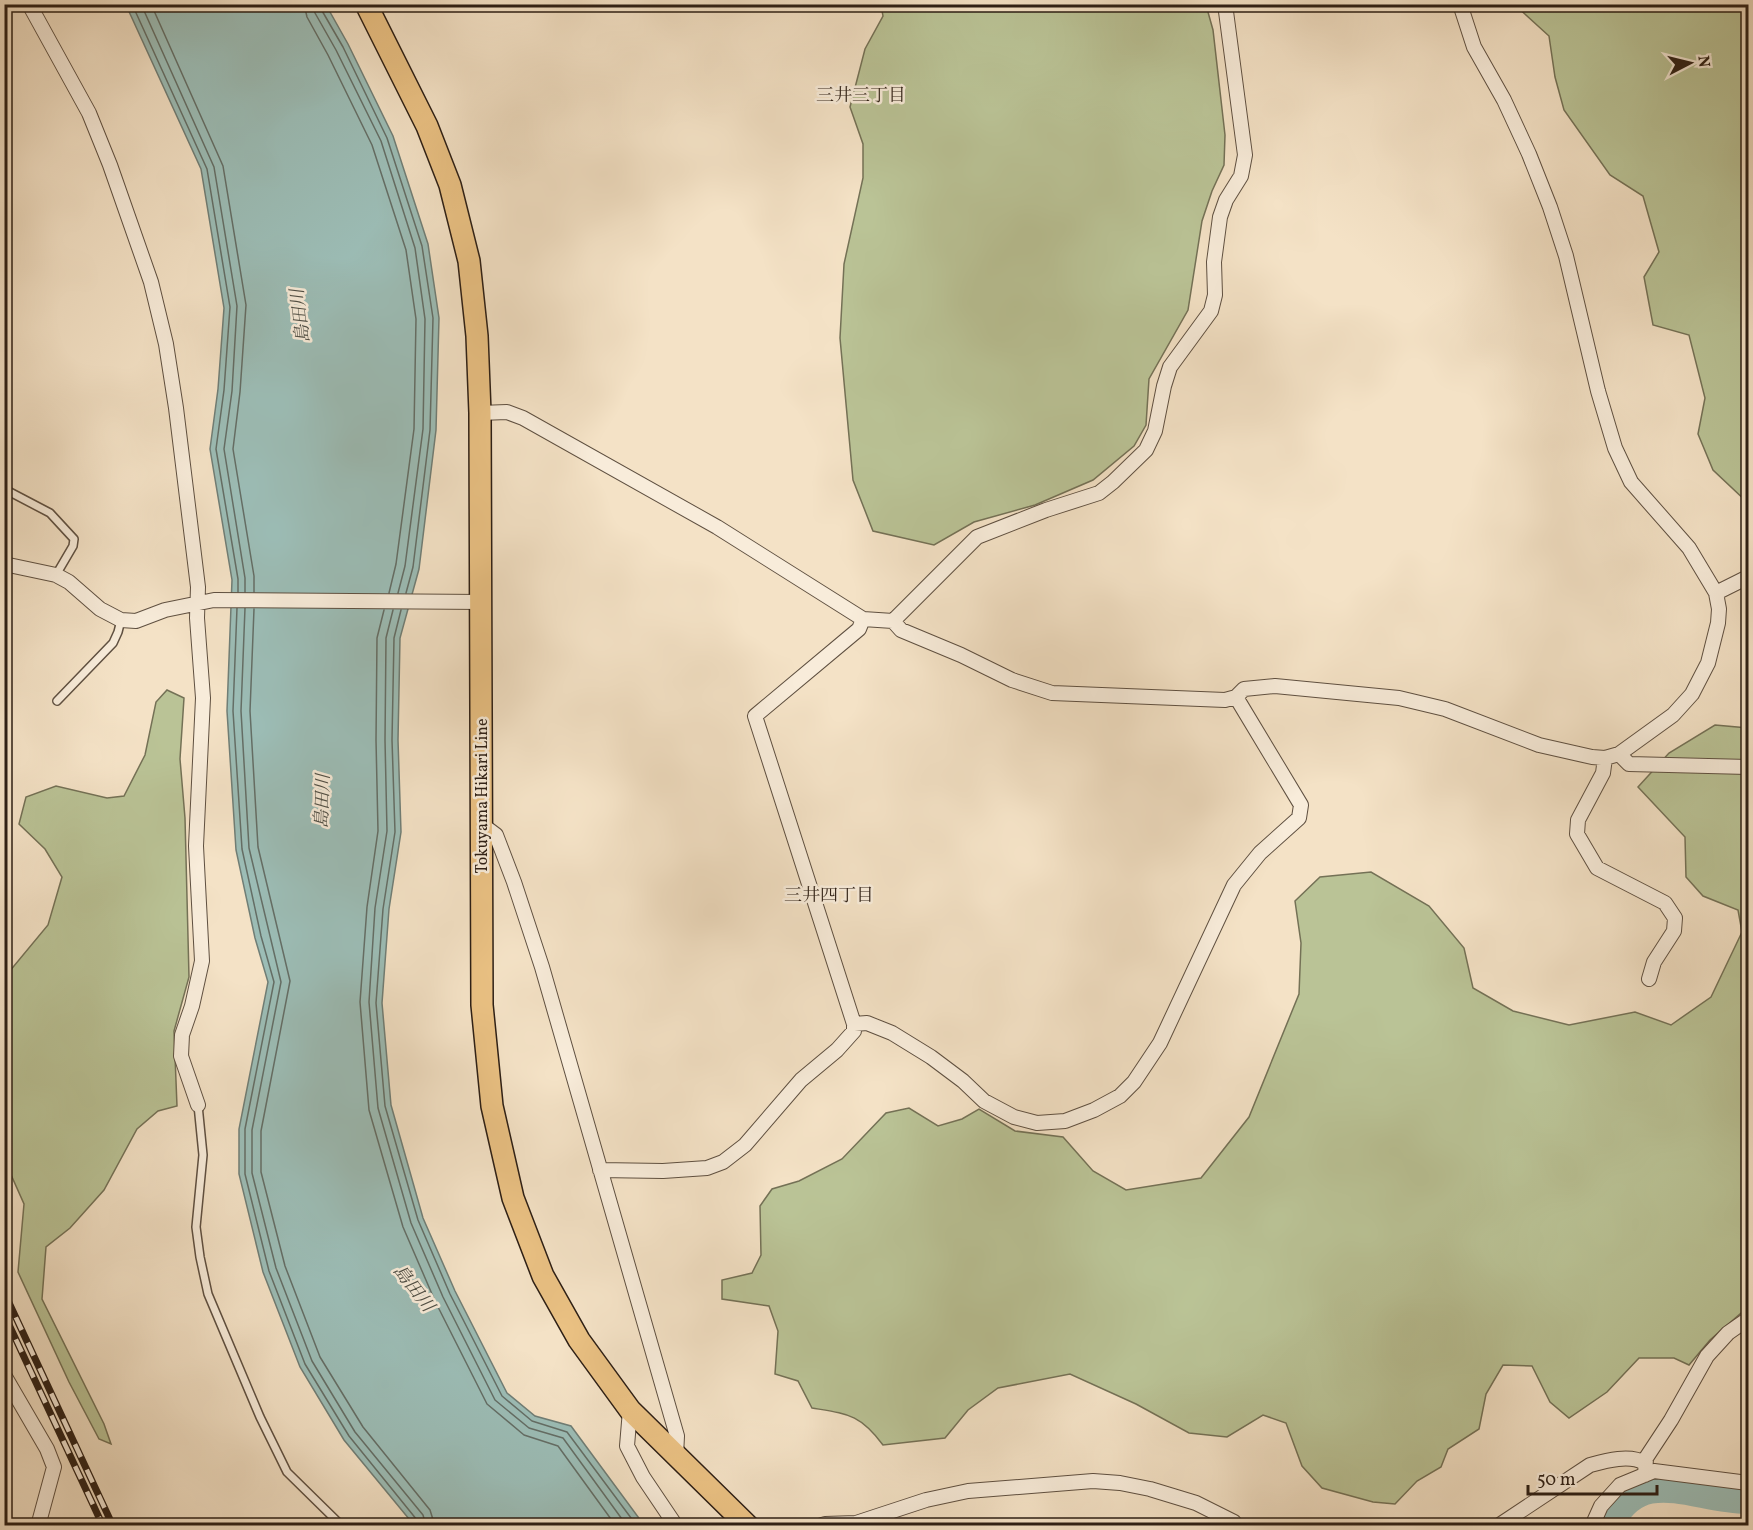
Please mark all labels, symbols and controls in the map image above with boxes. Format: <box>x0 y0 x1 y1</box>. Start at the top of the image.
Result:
north arrow <box>1660 33 1720 93</box>
text: N <box>1691 54 1715 69</box>
district label: 三井三丁目 <box>816 84 906 109</box>
water label: 島田川 <box>286 286 317 344</box>
street label: Tokuyama Hikari Line <box>472 719 494 874</box>
water label: 島田川 <box>310 772 337 828</box>
district label: 三井四丁目 <box>784 884 874 909</box>
water label: 島田川 <box>386 1260 441 1319</box>
scale bar <box>1528 1458 1657 1496</box>
text: 50 m <box>1537 1468 1576 1493</box>

